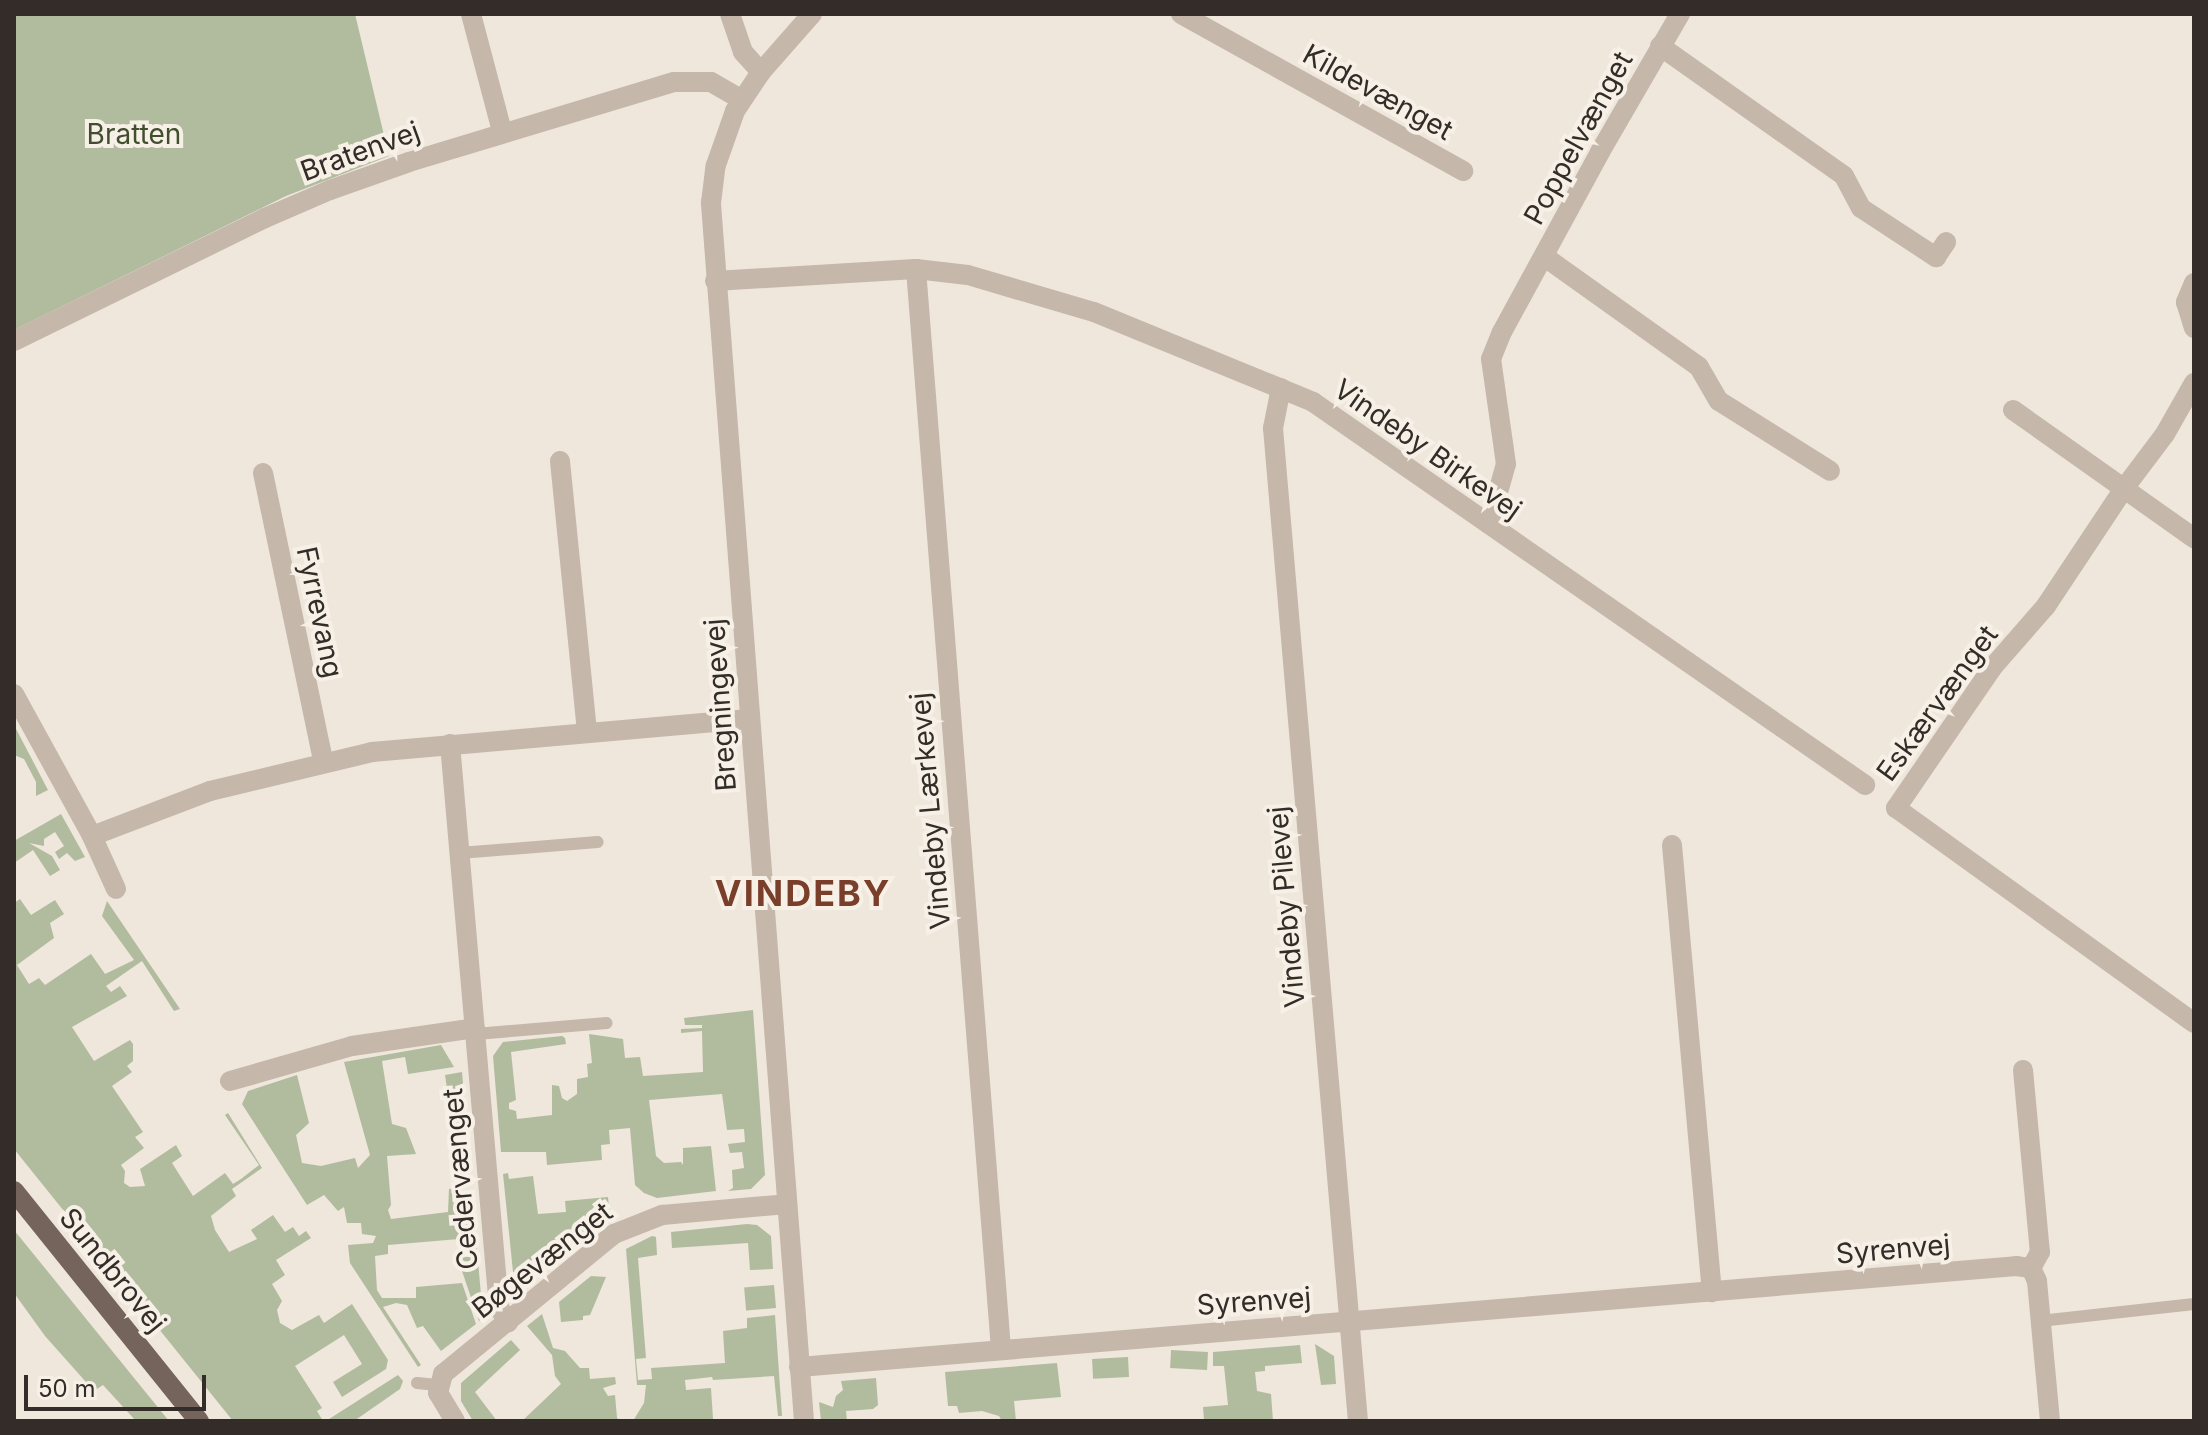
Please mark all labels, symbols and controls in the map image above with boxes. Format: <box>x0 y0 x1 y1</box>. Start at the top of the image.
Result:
street label: Kildevænget <box>1297 37 1459 147</box>
street label: Poppelvænget <box>1517 46 1639 230</box>
street label: Bratenvej <box>296 114 424 188</box>
park label: Bratten <box>87 117 181 151</box>
street label: Vindeby Birkevej <box>1328 372 1528 526</box>
street label: Fyrrevang <box>290 543 350 681</box>
street label: Bregningevej <box>697 618 743 792</box>
street label: Eskærvænget <box>1869 619 2005 787</box>
street label: Vindeby Lærkevej <box>903 691 957 931</box>
street label: Vindeby Pilevej <box>1260 805 1312 1009</box>
district label: VINDEBY <box>715 872 891 916</box>
street label: Cedervænget <box>435 1087 485 1271</box>
street label: Bøgevænget <box>465 1195 619 1325</box>
street label: Sundbrovej <box>53 1201 173 1339</box>
street label: Syrenvej <box>1834 1227 1952 1271</box>
street label: Syrenvej <box>1196 1280 1312 1322</box>
scale bar <box>28 1359 210 1409</box>
text: 50 m <box>38 1374 96 1403</box>

